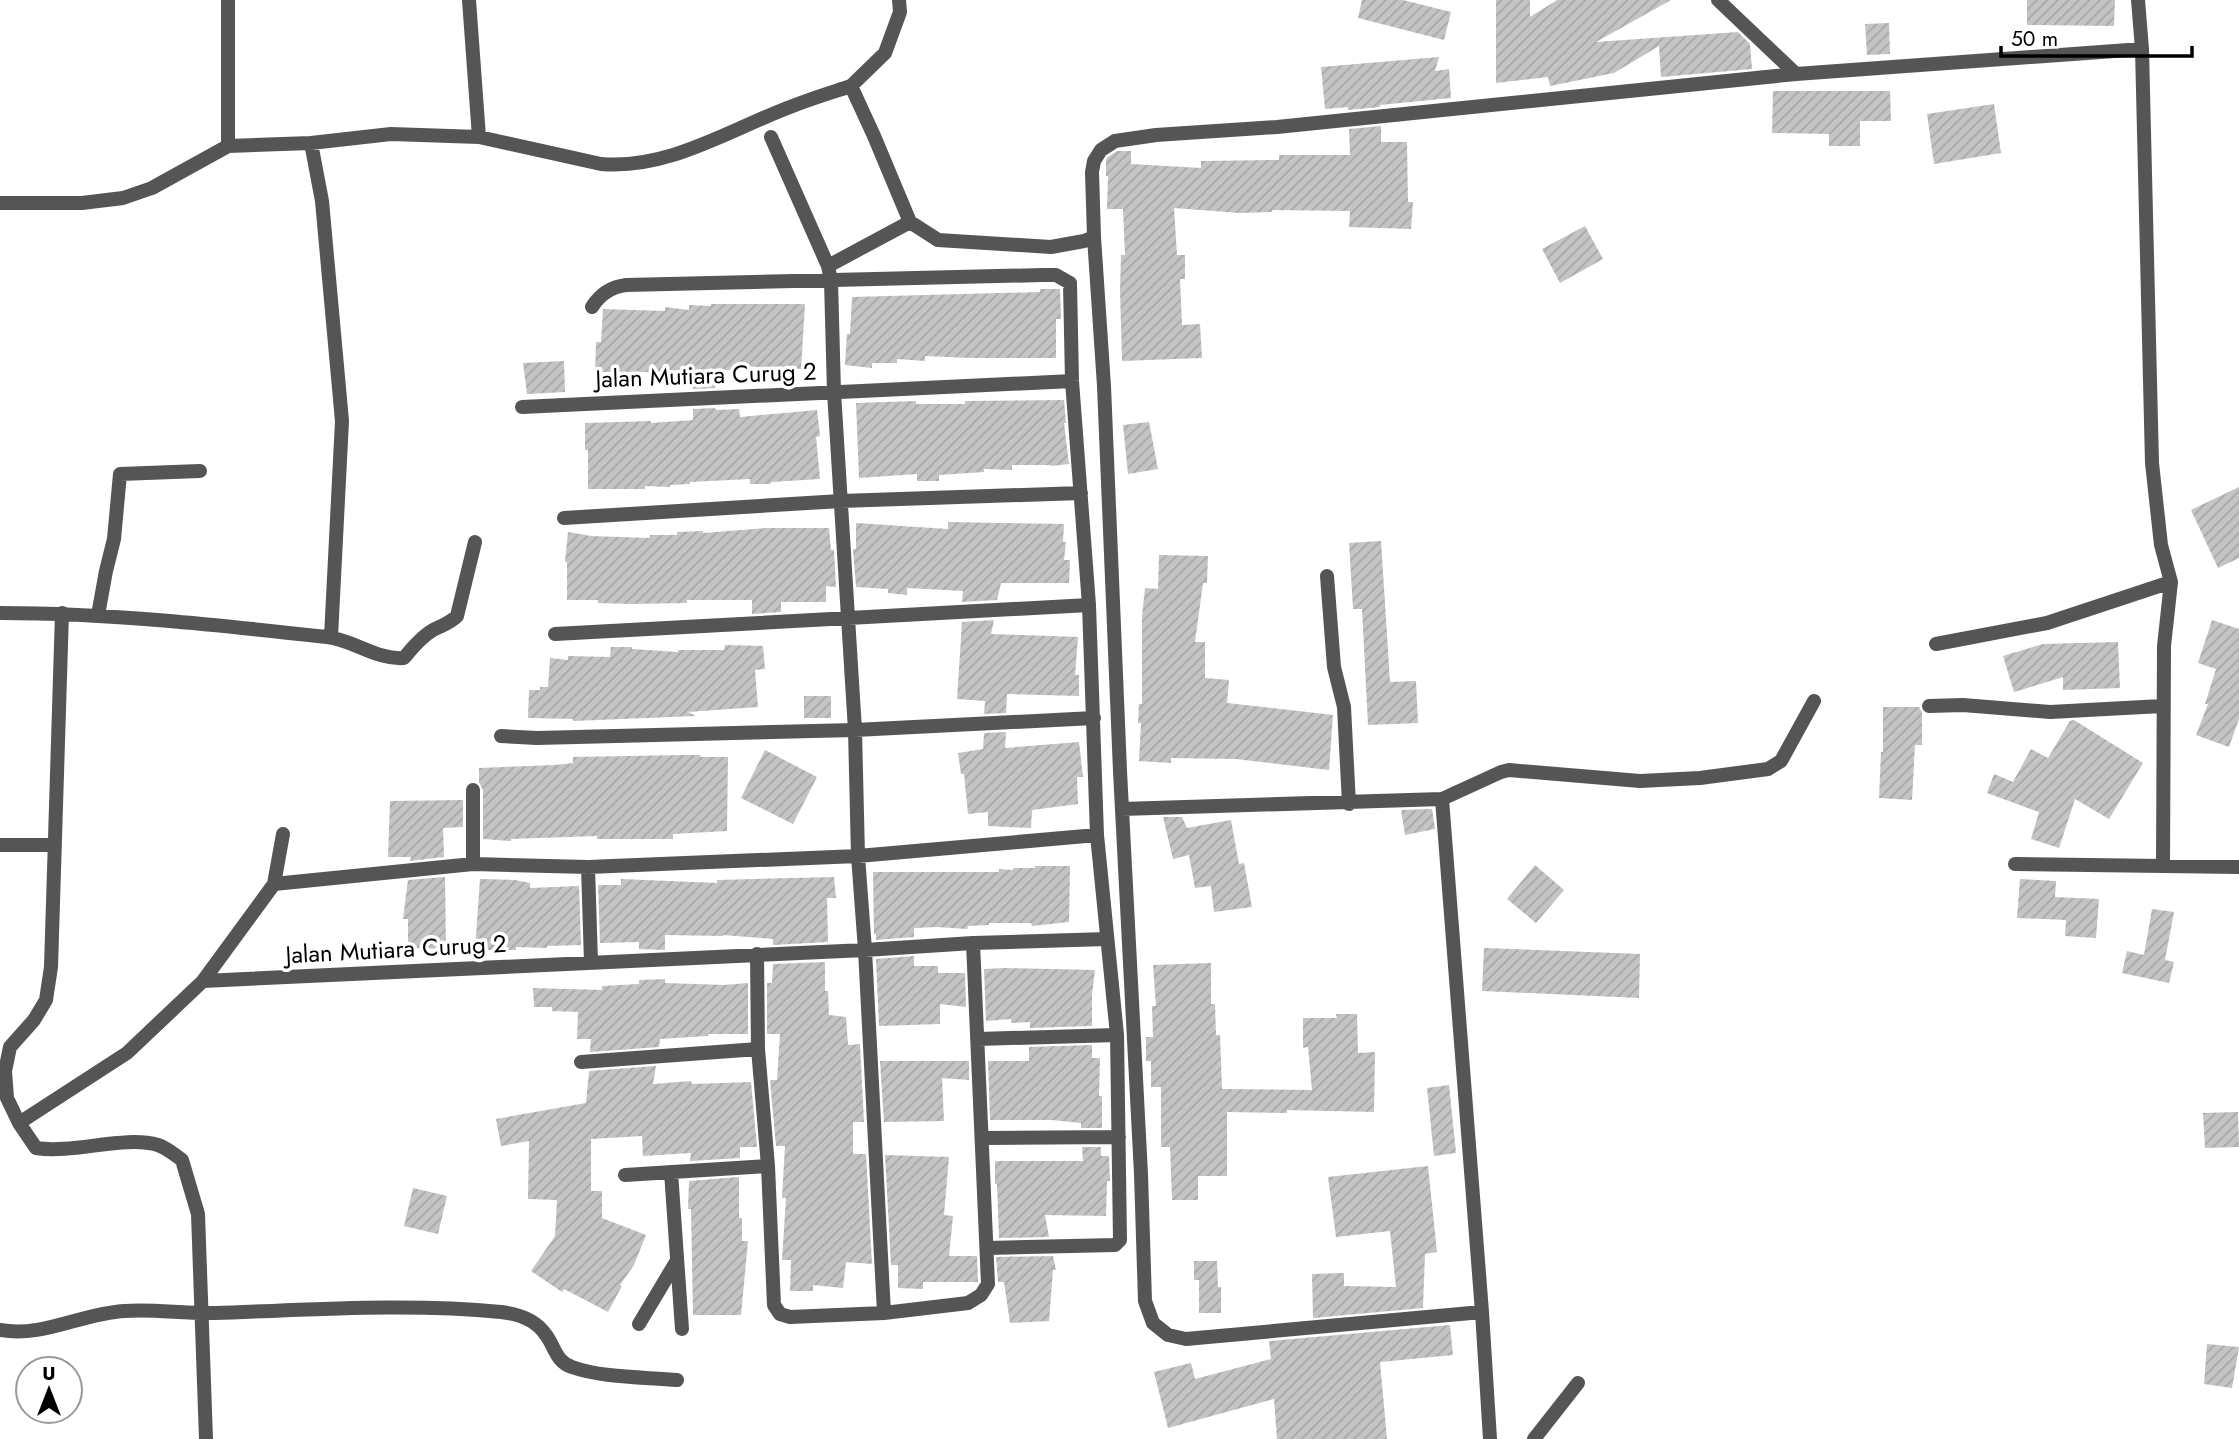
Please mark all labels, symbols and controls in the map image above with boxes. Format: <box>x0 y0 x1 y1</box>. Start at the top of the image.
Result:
scale bar <box>2001 14 2192 58</box>
text: 50 m <box>2011 24 2058 54</box>
street label: Jalan Mutiara Curug 2 <box>592 354 817 396</box>
street label: Jalan Mutiara Curug 2 <box>282 926 507 972</box>
north arrow <box>14 1355 84 1425</box>
text: U <box>42 1360 56 1387</box>

